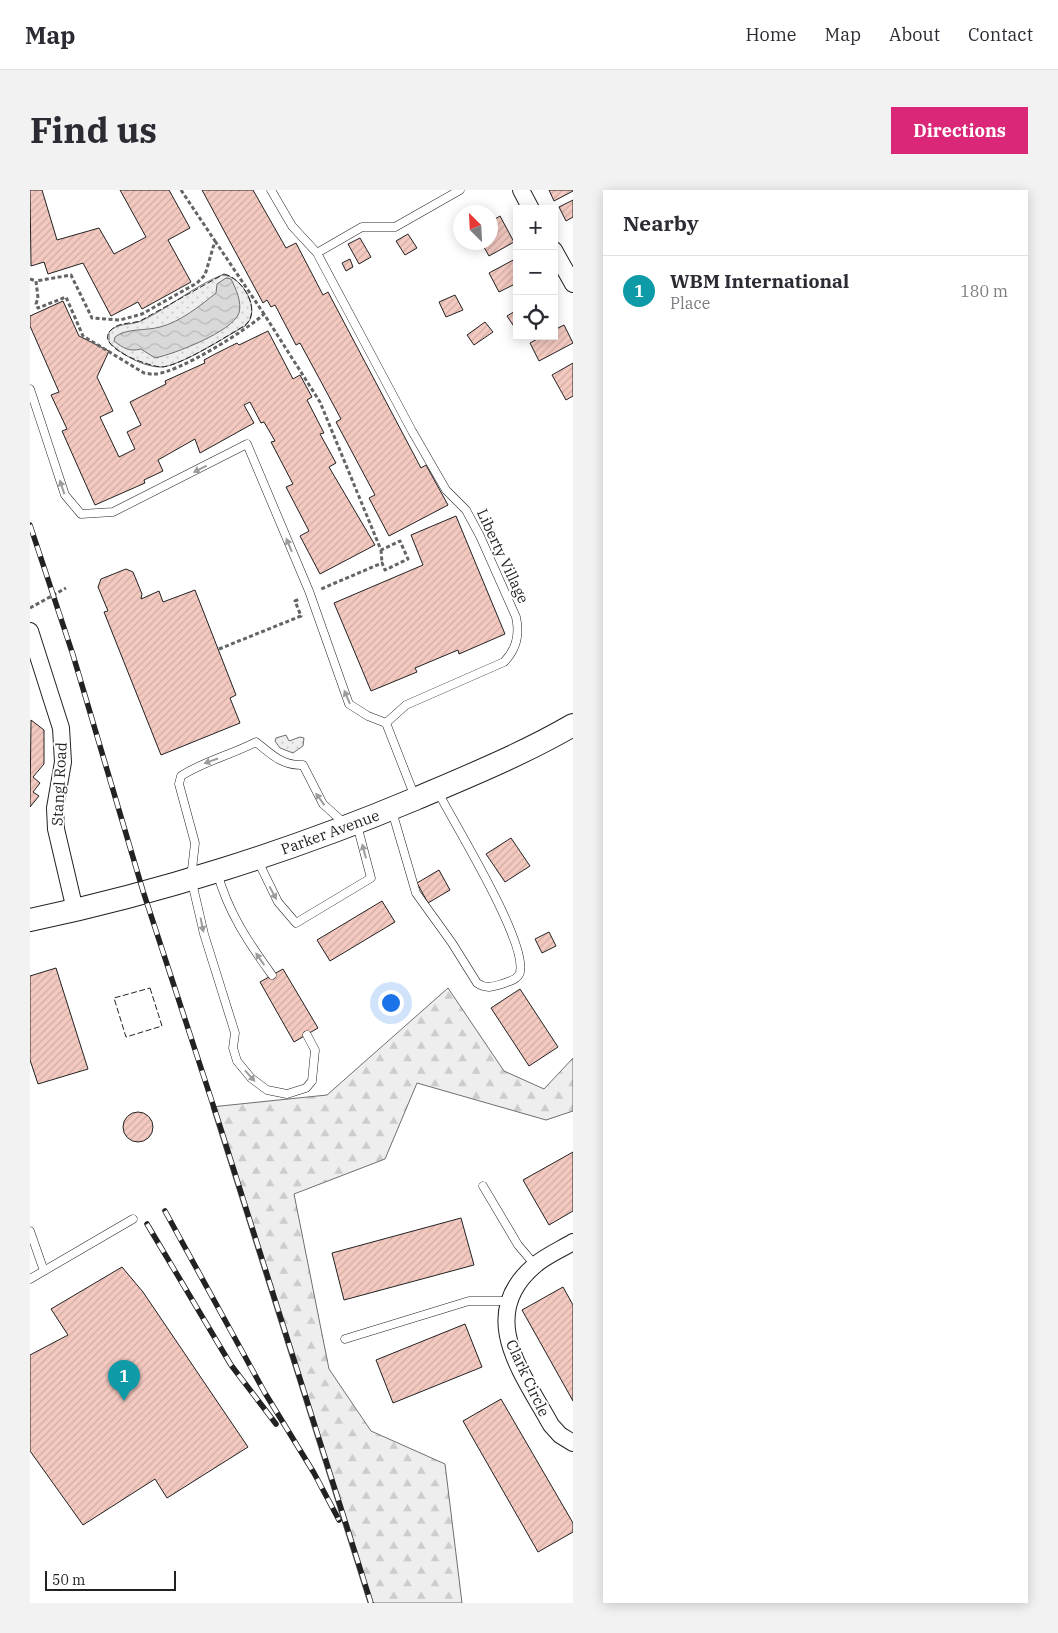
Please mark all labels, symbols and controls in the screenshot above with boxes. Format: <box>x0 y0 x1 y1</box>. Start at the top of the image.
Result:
text: Map <box>25 19 75 51</box>
text: Home <box>745 23 797 46</box>
text: Map <box>825 23 861 46</box>
text: About <box>889 23 940 46</box>
text: Contact <box>968 23 1033 46</box>
text: Find us <box>30 107 157 153</box>
button: Directions <box>891 107 1028 154</box>
north arrow <box>453 205 498 250</box>
map controls <box>513 205 558 340</box>
button: + <box>513 205 558 250</box>
text: Nearby <box>623 209 699 237</box>
button: − <box>513 250 558 295</box>
text: WBM International <box>670 269 849 293</box>
text: 1 <box>634 281 644 301</box>
text: 180 m <box>960 281 1008 301</box>
text: Place <box>670 293 710 313</box>
button: locate <box>513 295 558 340</box>
one-way arrow <box>193 465 207 473</box>
one-way arrow <box>58 479 66 494</box>
street label: Liberty Village <box>473 506 533 606</box>
one-way arrow <box>285 538 293 552</box>
one-way arrow <box>343 690 351 704</box>
street label: Stangl Road <box>47 742 71 826</box>
one-way arrow <box>203 757 218 765</box>
one-way arrow <box>315 793 326 806</box>
street label: Parker Avenue <box>278 805 382 859</box>
one-way arrow <box>360 843 368 858</box>
one-way arrow <box>269 886 278 899</box>
one-way arrow <box>199 918 207 934</box>
one-way arrow <box>255 952 265 966</box>
your location <box>378 990 404 1016</box>
one-way arrow <box>244 1070 256 1082</box>
street label: Clark Circle <box>502 1337 554 1419</box>
pin: 1 <box>108 1360 140 1401</box>
scale bar <box>45 1568 176 1591</box>
text: 50 m <box>52 1571 85 1589</box>

